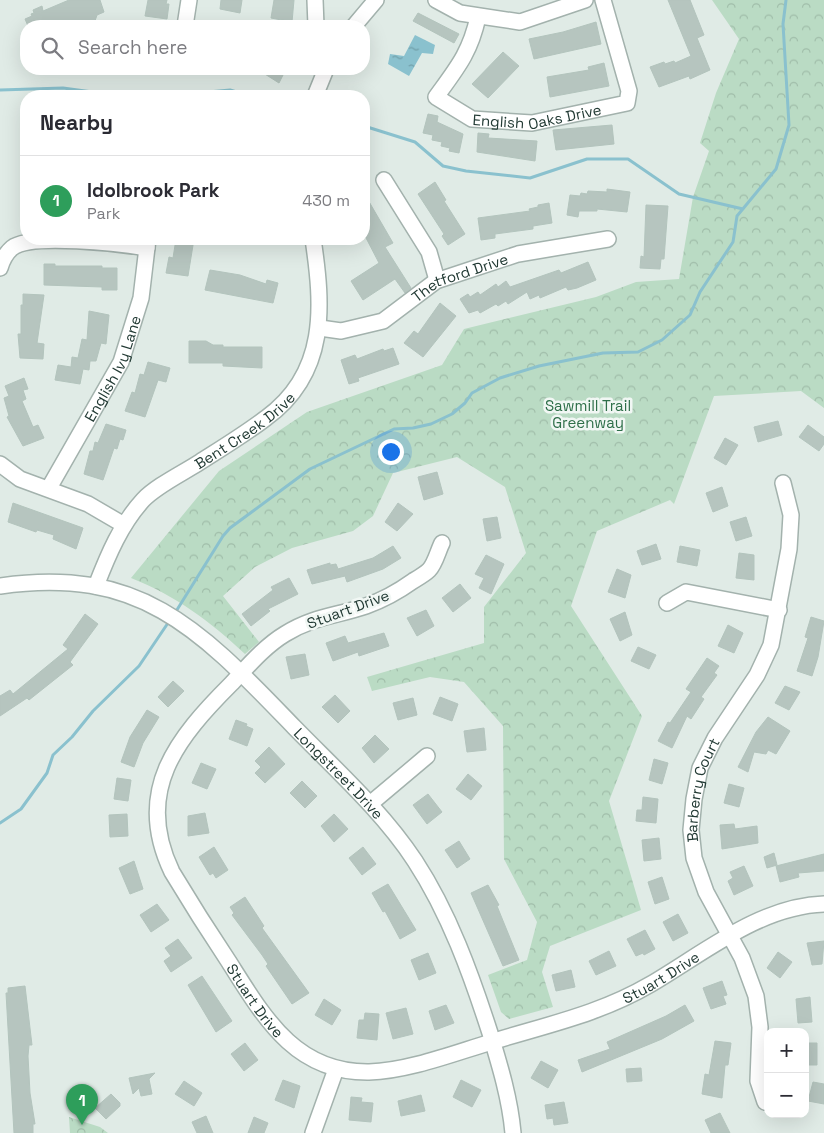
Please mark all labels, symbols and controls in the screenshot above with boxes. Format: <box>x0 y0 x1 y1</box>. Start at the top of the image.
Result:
search box <box>20 20 370 75</box>
icon: search <box>38 34 66 62</box>
text: Search here <box>78 35 188 60</box>
street label: English Oaks Drive <box>472 99 603 133</box>
text: Nearby <box>40 109 113 136</box>
text: Idolbrook Park <box>87 178 219 203</box>
text: 1 <box>52 190 60 211</box>
text: 430 m <box>302 190 350 211</box>
text: Park <box>87 203 120 224</box>
street label: Thetford Drive <box>407 248 510 306</box>
street label: English Ivy Lane <box>80 313 145 425</box>
street label: Bent Creek Drive <box>191 388 299 473</box>
park label: Sawmill Trail Greenway <box>545 396 631 432</box>
your location <box>378 439 404 465</box>
street label: Stuart Drive <box>304 585 392 633</box>
street label: Longstreet Drive <box>290 723 388 823</box>
street label: Barberry Court <box>681 734 723 843</box>
street label: Stuart Drive <box>619 947 703 1007</box>
street label: Stuart Drive <box>223 960 288 1041</box>
map controls <box>764 1028 809 1118</box>
button: + <box>764 1028 809 1073</box>
button: − <box>764 1073 809 1118</box>
pin: 1 <box>66 1084 98 1125</box>

